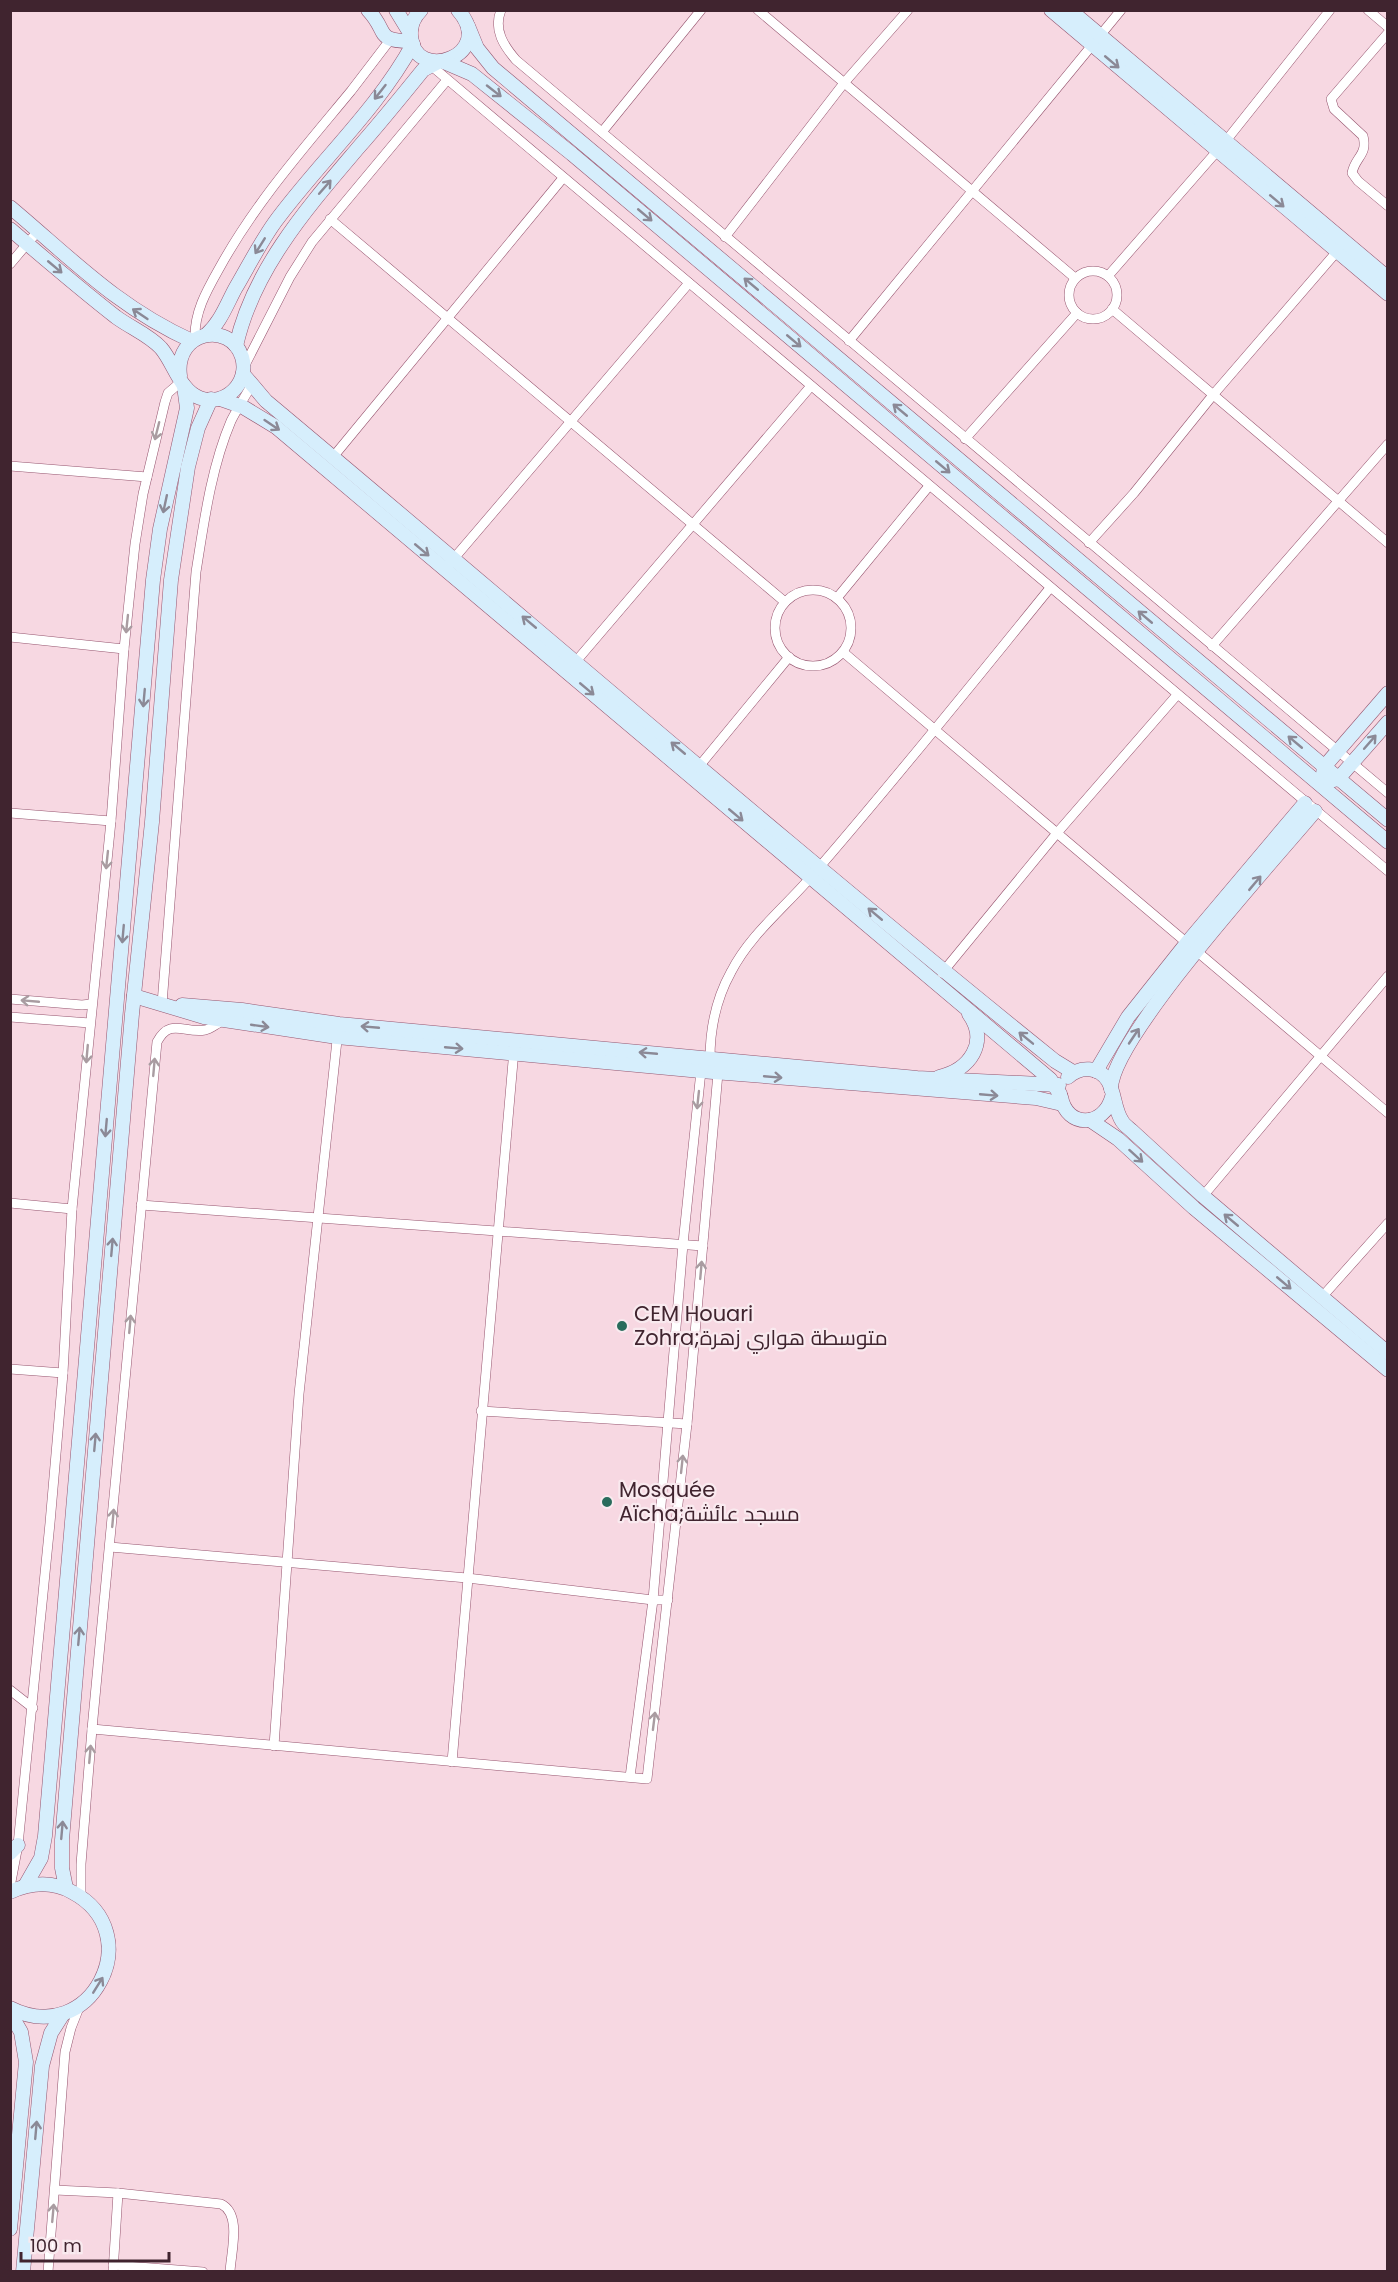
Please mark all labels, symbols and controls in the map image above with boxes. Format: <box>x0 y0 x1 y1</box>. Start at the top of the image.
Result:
one-way arrow <box>1104 55 1119 69</box>
one-way arrow <box>374 84 387 100</box>
one-way arrow <box>486 85 502 98</box>
one-way arrow <box>318 180 332 195</box>
one-way arrow <box>1269 194 1285 207</box>
one-way arrow <box>637 208 652 222</box>
one-way arrow <box>254 237 266 254</box>
one-way arrow <box>47 260 62 274</box>
one-way arrow <box>743 278 759 291</box>
one-way arrow <box>133 308 149 320</box>
one-way arrow <box>786 334 801 348</box>
one-way arrow <box>893 403 908 417</box>
one-way arrow <box>263 419 280 431</box>
one-way arrow <box>151 422 163 441</box>
one-way arrow <box>935 460 951 473</box>
one-way arrow <box>159 494 170 514</box>
one-way arrow <box>414 543 429 557</box>
one-way arrow <box>1137 610 1153 623</box>
one-way arrow <box>121 613 132 633</box>
one-way arrow <box>522 615 537 629</box>
one-way arrow <box>579 682 594 696</box>
one-way arrow <box>138 688 149 708</box>
one-way arrow <box>1288 735 1303 749</box>
one-way arrow <box>1363 735 1377 750</box>
one-way arrow <box>671 741 686 755</box>
one-way arrow <box>728 808 743 822</box>
one-way arrow <box>101 849 112 869</box>
one-way arrow <box>1248 876 1262 891</box>
one-way arrow <box>868 907 883 921</box>
one-way arrow <box>117 924 128 944</box>
one-way arrow <box>21 995 40 1006</box>
one-way arrow <box>250 1021 269 1032</box>
one-way arrow <box>361 1021 380 1032</box>
one-way arrow <box>1128 1028 1140 1045</box>
one-way arrow <box>1018 1031 1034 1044</box>
one-way arrow <box>81 1043 92 1063</box>
one-way arrow <box>443 1043 463 1054</box>
one-way arrow <box>638 1047 658 1058</box>
one-way arrow <box>149 1058 160 1078</box>
one-way arrow <box>763 1072 783 1083</box>
one-way arrow <box>978 1089 998 1100</box>
one-way arrow <box>692 1090 703 1110</box>
one-way arrow <box>100 1118 111 1138</box>
one-way arrow <box>1129 1149 1144 1163</box>
one-way arrow <box>1224 1213 1239 1227</box>
one-way arrow <box>107 1238 118 1258</box>
one-way arrow <box>696 1261 707 1281</box>
one-way arrow <box>1276 1277 1292 1290</box>
place label: CEM Houari Zohra;متوسطة هواري زهرة <box>634 1299 888 1354</box>
one-way arrow <box>125 1315 136 1335</box>
marker: CEM Houari Zohra;متوسطة هواري زهرة <box>615 1319 629 1333</box>
one-way arrow <box>90 1432 101 1452</box>
one-way arrow <box>677 1455 688 1475</box>
place label: Mosquée Aïcha;مسجد عائشة <box>619 1475 800 1528</box>
marker: Mosquée Aïcha;مسجد عائشة <box>600 1495 614 1509</box>
one-way arrow <box>107 1509 118 1529</box>
one-way arrow <box>74 1626 85 1646</box>
one-way arrow <box>649 1711 660 1731</box>
one-way arrow <box>85 1745 96 1765</box>
one-way arrow <box>57 1821 68 1841</box>
one-way arrow <box>91 1977 104 1994</box>
one-way arrow <box>31 2120 42 2140</box>
one-way arrow <box>48 2204 59 2224</box>
scale bar <box>21 2225 170 2263</box>
text: 100 m <box>30 2233 82 2258</box>

